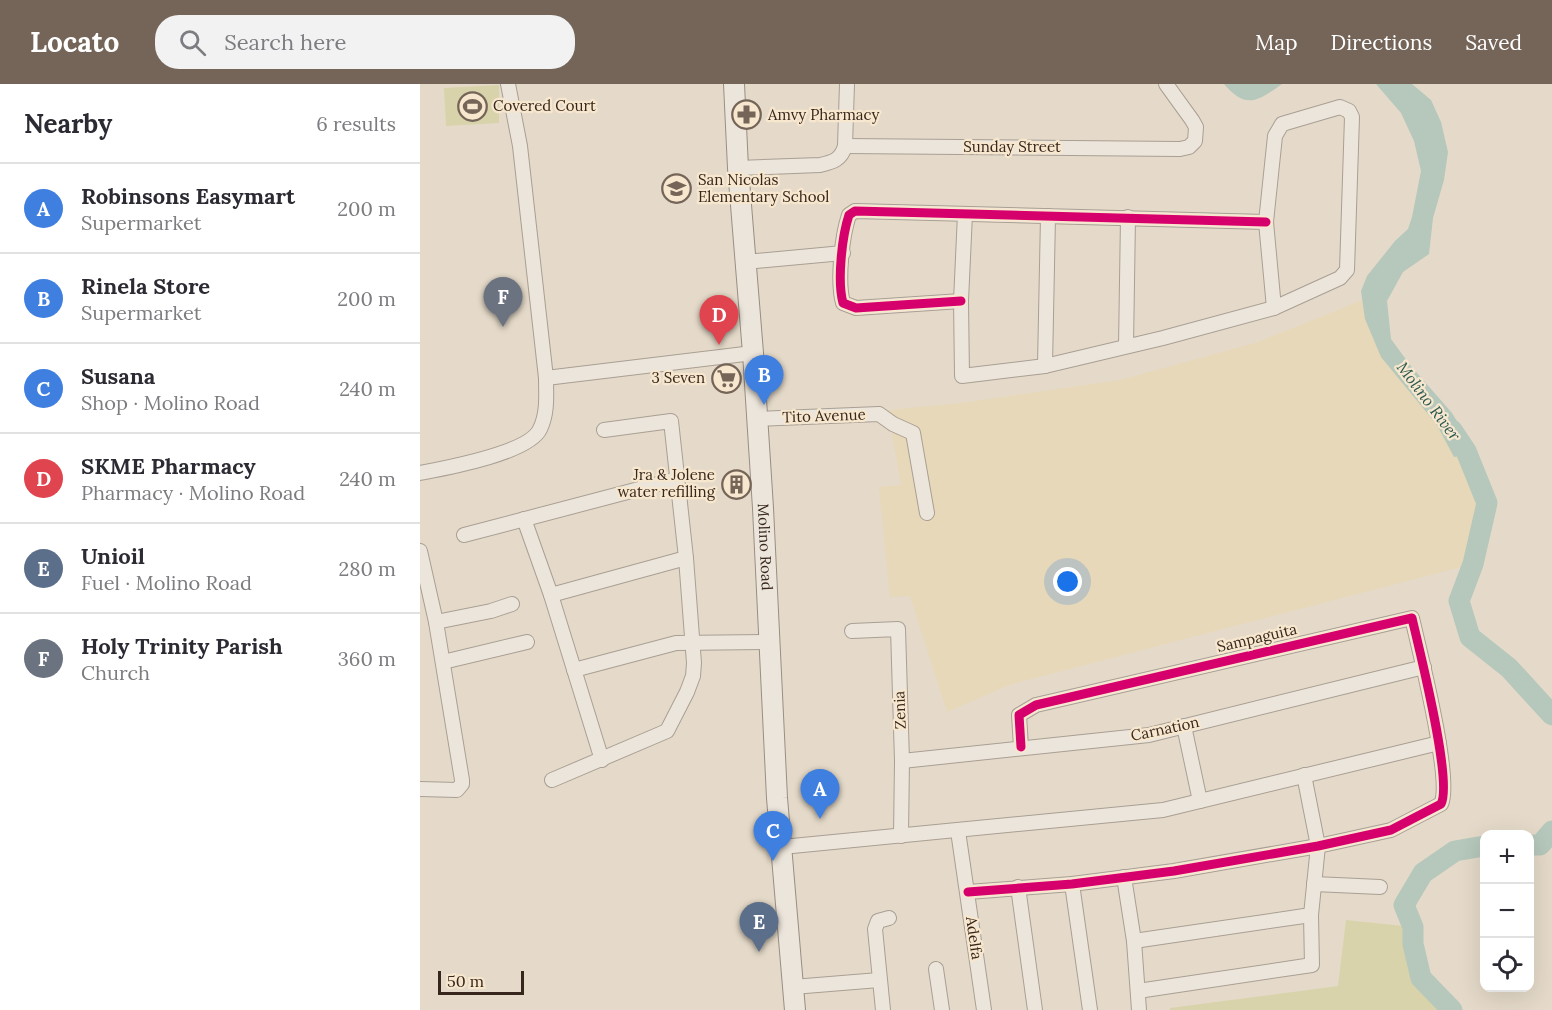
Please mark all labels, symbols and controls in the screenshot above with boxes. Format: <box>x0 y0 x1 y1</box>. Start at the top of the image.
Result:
search box <box>155 15 575 69</box>
text: Locato <box>30 24 119 60</box>
icon: search <box>176 26 209 59</box>
text: Search here <box>224 28 346 56</box>
text: Map <box>1255 29 1298 56</box>
text: Directions <box>1331 29 1432 56</box>
text: Saved <box>1465 29 1522 56</box>
sports icon: Covered Court <box>456 90 488 122</box>
place label: Covered Court <box>493 96 596 115</box>
pharmacy icon: Amvy Pharmacy <box>731 99 763 131</box>
place label: Amvy Pharmacy <box>767 105 879 124</box>
text: Nearby <box>24 107 112 140</box>
text: 6 results <box>316 111 396 136</box>
street label: Sunday Street <box>963 137 1061 156</box>
place label: San Nicolas Elementary School <box>698 170 829 206</box>
school or university icon: San Nicolas Elementary School <box>661 173 693 205</box>
text: Robinsons Easymart <box>81 182 295 210</box>
text: A <box>37 196 50 221</box>
text: 200 m <box>337 196 396 221</box>
text: Supermarket <box>81 210 201 235</box>
text: Rinela Store <box>81 272 210 300</box>
pin: F <box>484 278 523 327</box>
text: B <box>37 286 50 311</box>
text: 200 m <box>337 286 396 311</box>
pin: D <box>700 296 738 345</box>
text: Supermarket <box>81 300 201 325</box>
pin: B <box>744 356 784 405</box>
water label: Molino River <box>1393 358 1466 445</box>
text: Susana <box>81 362 155 390</box>
supermarket icon: 3 Seven <box>710 362 742 394</box>
place label: 3 Seven <box>651 368 705 387</box>
text: C <box>37 376 50 401</box>
text: 240 m <box>339 376 396 401</box>
text: Shop · Molino Road <box>81 390 260 415</box>
street label: Tito Avenue <box>782 405 866 426</box>
text: SKME Pharmacy <box>81 452 256 480</box>
place label: Jra & Jolene water refilling <box>617 465 716 501</box>
text: D <box>36 466 51 491</box>
text: 240 m <box>339 466 396 491</box>
building icon: Jra & Jolene water refilling <box>720 468 752 500</box>
text: Pharmacy · Molino Road <box>81 480 305 505</box>
street label: Molino Road <box>754 503 777 591</box>
text: Unioil <box>81 542 145 570</box>
text: E <box>37 556 50 581</box>
text: 280 m <box>338 556 396 581</box>
your location <box>1053 567 1082 596</box>
text: Fuel · Molino Road <box>81 570 252 595</box>
street label: Sampaguita <box>1215 619 1299 656</box>
text: Holy Trinity Parish <box>81 632 283 660</box>
text: F <box>38 646 49 671</box>
text: 360 m <box>338 646 396 671</box>
text: Church <box>81 660 150 685</box>
street label: Zenia <box>889 690 910 730</box>
street label: Carnation <box>1129 712 1201 745</box>
pin: A <box>800 770 840 819</box>
pin: C <box>754 812 792 861</box>
map controls <box>1480 830 1534 992</box>
button: + <box>1480 830 1534 884</box>
button: − <box>1480 884 1534 938</box>
pin: E <box>740 902 778 952</box>
street label: Adelfa <box>962 914 987 961</box>
button: locate <box>1480 938 1534 992</box>
scale bar <box>438 968 524 996</box>
text: 50 m <box>447 971 484 991</box>

